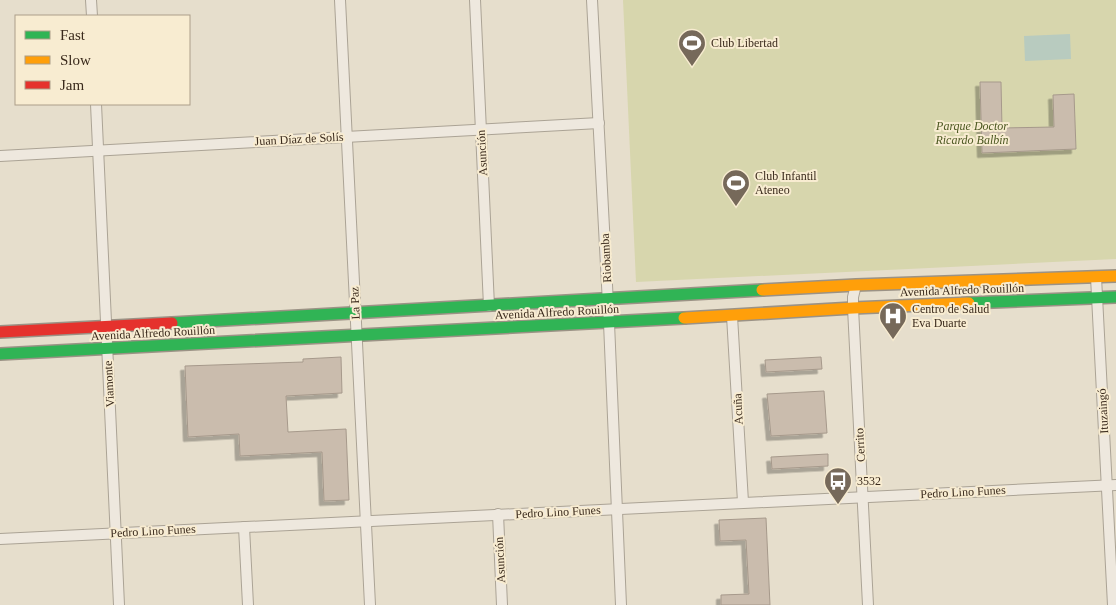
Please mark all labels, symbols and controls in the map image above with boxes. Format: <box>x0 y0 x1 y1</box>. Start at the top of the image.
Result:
legend <box>15 15 190 105</box>
text: Fast <box>60 27 86 43</box>
sports icon: Club Libertad <box>677 28 707 67</box>
place label: Club Libertad <box>711 36 778 50</box>
text: Slow <box>60 52 91 68</box>
text: Jam <box>60 77 84 93</box>
park label: Parque Doctor Ricardo Balbín <box>934 119 1009 147</box>
street label: Juan Díaz de Solís <box>254 130 344 148</box>
street label: Asunción <box>474 130 490 176</box>
sports icon: Club Infantil Ateneo <box>721 168 751 207</box>
place label: Club Infantil Ateneo <box>755 169 817 197</box>
street label: Riobamba <box>598 232 614 283</box>
street label: Avenida Alfredo Rouillón <box>900 281 1024 299</box>
street label: La Paz <box>347 286 363 320</box>
hospital icon: Centro de Salud Eva Duarte <box>878 301 908 340</box>
street label: Avenida Alfredo Rouillón <box>495 302 619 322</box>
place label: Centro de Salud Eva Duarte <box>912 302 989 330</box>
street label: Avenida Alfredo Rouillón <box>91 323 215 343</box>
street label: Viamonte <box>101 360 117 408</box>
street label: Ituzaingó <box>1095 388 1111 434</box>
street label: Acuña <box>730 392 746 425</box>
street label: Cerrito <box>852 428 868 462</box>
bus stop icon: 3532 <box>823 466 853 505</box>
place label: 3532 <box>857 474 881 488</box>
street label: Pedro Lino Funes <box>920 483 1006 501</box>
street label: Pedro Lino Funes <box>515 503 601 521</box>
street label: Pedro Lino Funes <box>110 522 196 540</box>
street label: Asunción <box>492 537 508 583</box>

